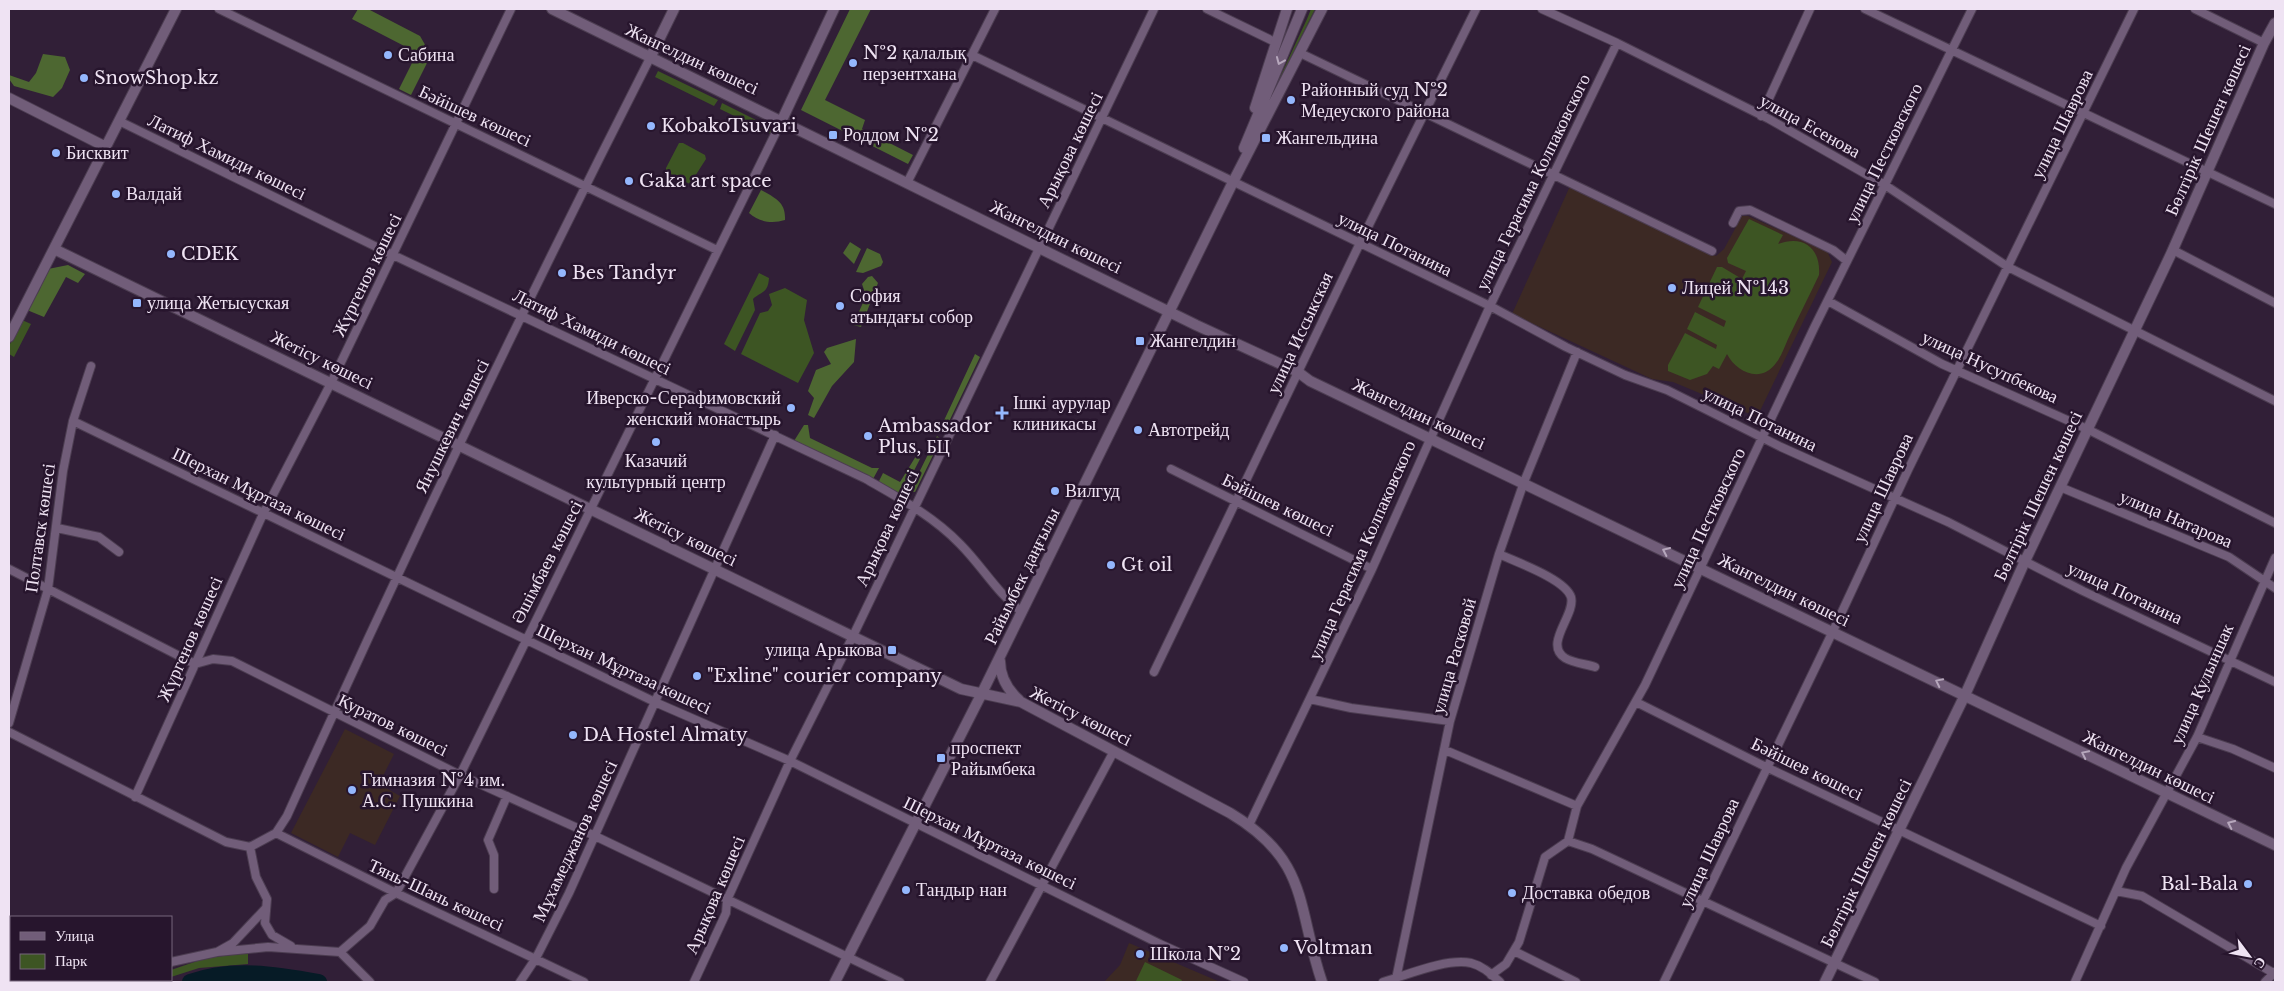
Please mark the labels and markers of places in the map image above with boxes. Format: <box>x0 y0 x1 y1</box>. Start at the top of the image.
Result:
place label: №2 қалалық перзентхана <box>863 42 966 85</box>
place label: Сабина <box>398 44 454 66</box>
marker: Сабина <box>382 49 394 61</box>
marker: №2 қалалық перзентхана <box>847 57 859 69</box>
place label: SnowShop.kz <box>94 67 219 89</box>
marker: SnowShop.kz <box>78 72 90 84</box>
place label: Районный суд №2 Медеуского района <box>1301 79 1449 122</box>
marker: Районный суд №2 Медеуского района <box>1285 94 1297 106</box>
place label: KobakoTsuvari <box>661 115 797 137</box>
marker: KobakoTsuvari <box>645 120 657 132</box>
place label: Роддом №2 <box>843 124 939 146</box>
place label: Жангельдина <box>1276 127 1378 149</box>
marker: Роддом №2 <box>827 129 839 141</box>
marker: Жангельдина <box>1260 132 1272 144</box>
place label: Бисквит <box>66 142 129 164</box>
marker: Бисквит <box>50 147 62 159</box>
place label: Gaka art space <box>639 170 772 192</box>
marker: Gaka art space <box>623 175 635 187</box>
place label: Валдай <box>126 183 182 205</box>
marker: Валдай <box>110 188 122 200</box>
place label: CDEK <box>181 243 239 265</box>
marker: CDEK <box>165 248 177 260</box>
place label: Bes Tandyr <box>572 262 676 284</box>
marker: Bes Tandyr <box>556 267 568 279</box>
place label: Лицей №143 <box>1682 277 1789 299</box>
marker: Лицей №143 <box>1666 282 1678 294</box>
place label: София атындағы собор <box>850 285 973 328</box>
place label: улица Жетысуская <box>147 292 289 314</box>
marker: улица Жетысуская <box>131 297 143 309</box>
marker: София атындағы собор <box>834 300 846 312</box>
place label: Жангелдин <box>1150 330 1236 352</box>
marker: Жангелдин <box>1134 335 1146 347</box>
place label: Иверско-Серафимовский женский монастырь <box>586 387 781 430</box>
place label: Ішкі аурулар клиникасы <box>1013 392 1111 435</box>
marker: Иверско-Серафимовский женский монастырь <box>785 402 797 414</box>
marker: Ішкі аурулар клиникасы <box>995 406 1009 420</box>
place label: Ambassador Plus, БЦ <box>877 415 992 458</box>
place label: Автотрейд <box>1148 419 1229 441</box>
marker: Автотрейд <box>1132 424 1144 436</box>
marker: Ambassador Plus, БЦ <box>862 430 874 442</box>
marker: Казачий культурный центр <box>650 436 662 448</box>
place label: Казачий культурный центр <box>586 450 726 493</box>
place label: Вилгуд <box>1065 480 1120 502</box>
marker: Вилгуд <box>1049 485 1061 497</box>
place label: Gt oil <box>1121 554 1173 576</box>
marker: Gt oil <box>1105 559 1117 571</box>
place label: улица Арыкова <box>765 639 882 661</box>
marker: улица Арыкова <box>886 644 898 656</box>
place label: "Exline" courier company <box>707 665 942 687</box>
marker: "Exline" courier company <box>691 670 703 682</box>
place label: DA Hostel Almaty <box>583 724 748 746</box>
marker: DA Hostel Almaty <box>567 729 579 741</box>
place label: проспект Райымбека <box>951 737 1036 780</box>
marker: проспект Райымбека <box>935 752 947 764</box>
place label: Гимназия №4 им. А.С. Пушкина <box>362 769 505 812</box>
marker: Гимназия №4 им. А.С. Пушкина <box>346 784 358 796</box>
place label: Bal-Bala <box>2161 873 2238 895</box>
marker: Bal-Bala <box>2242 878 2254 890</box>
place label: Тандыр нан <box>916 879 1007 901</box>
place label: Доставка обедов <box>1522 882 1650 904</box>
marker: Тандыр нан <box>900 884 912 896</box>
marker: Доставка обедов <box>1506 887 1518 899</box>
place label: Voltman <box>1293 937 1373 959</box>
marker: Voltman <box>1278 942 1290 954</box>
place label: Школа №2 <box>1150 943 1241 965</box>
marker: Школа №2 <box>1134 948 1146 960</box>

